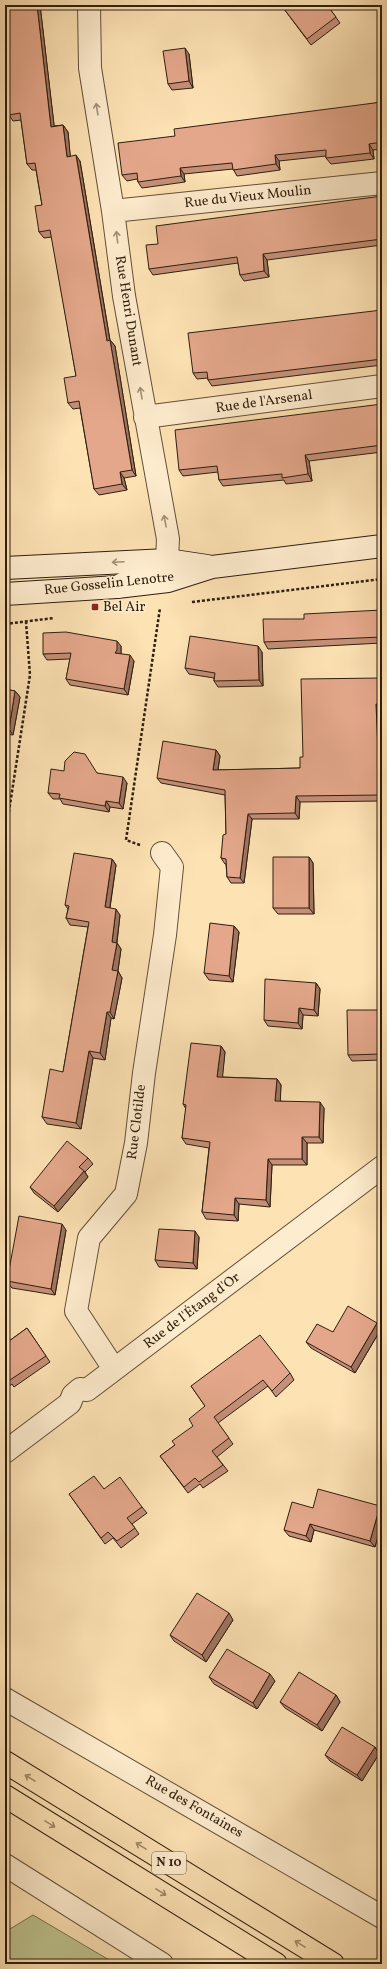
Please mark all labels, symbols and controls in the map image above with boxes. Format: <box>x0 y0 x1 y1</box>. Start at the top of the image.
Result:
one-way arrow <box>93 103 101 116</box>
street label: Rue du Vieux Moulin <box>184 181 312 213</box>
one-way arrow <box>113 231 121 244</box>
street label: Rue Henri Dunant <box>110 254 146 368</box>
street label: Rue de l'Arsenal <box>214 386 314 418</box>
one-way arrow <box>137 387 145 400</box>
one-way arrow <box>161 515 169 528</box>
one-way arrow <box>112 559 125 566</box>
street label: Rue Gosselin Lenotre <box>43 568 175 600</box>
place label: Bel Air <box>103 598 145 617</box>
marker: Bel Air <box>90 602 100 612</box>
street label: Rue Clotilde <box>123 1083 151 1161</box>
street label: Rue de l'Étang d'Or <box>140 1268 244 1354</box>
street label: Rue des Fontaines <box>141 1771 247 1843</box>
one-way arrow <box>25 1774 36 1782</box>
one-way arrow <box>44 1820 55 1828</box>
one-way arrow <box>135 1842 147 1850</box>
road number: N 10 <box>152 1852 186 1874</box>
one-way arrow <box>155 1889 167 1897</box>
one-way arrow <box>294 1939 306 1947</box>

